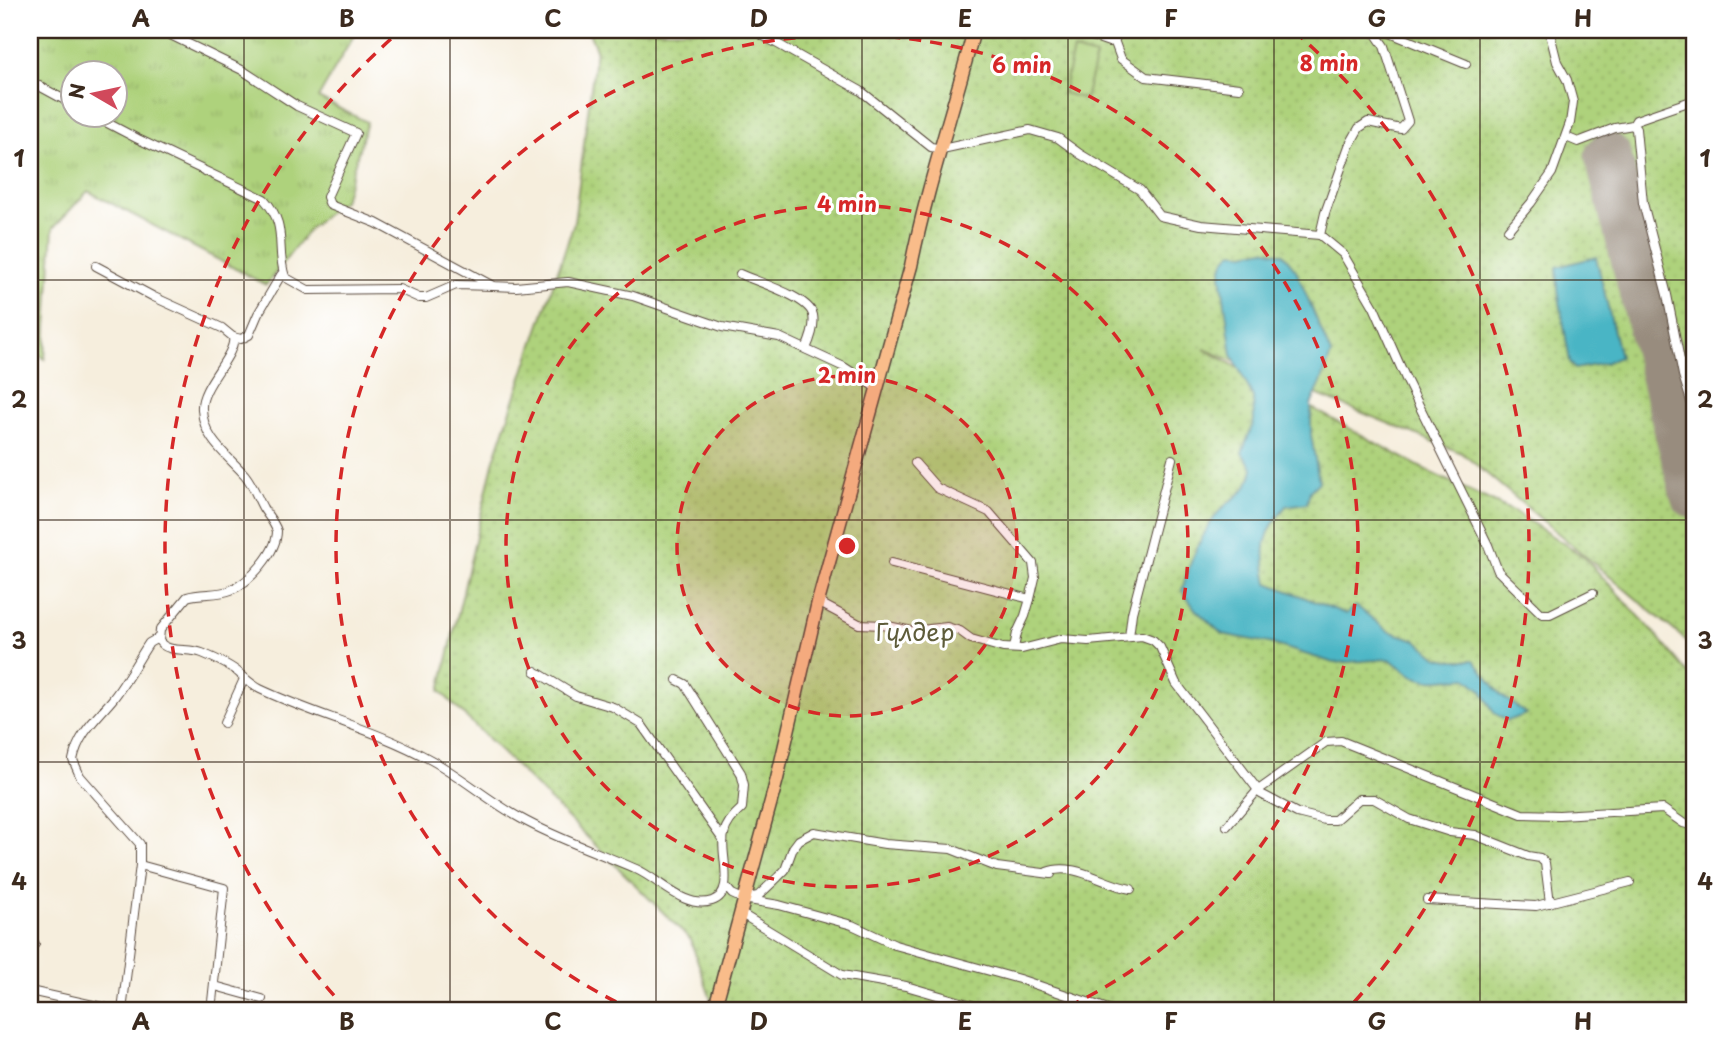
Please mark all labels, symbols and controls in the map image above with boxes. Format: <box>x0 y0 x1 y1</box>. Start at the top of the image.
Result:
text: A <box>132 0 150 35</box>
text: B <box>339 0 355 35</box>
text: C <box>544 0 562 35</box>
text: D <box>750 0 768 35</box>
text: E <box>958 0 972 35</box>
text: F <box>1164 0 1178 35</box>
text: G <box>1368 0 1386 35</box>
text: H <box>1574 0 1592 35</box>
text: 8 min <box>1300 46 1358 78</box>
text: 6 min <box>992 48 1052 80</box>
north arrow <box>60 60 130 130</box>
text: N <box>61 82 91 101</box>
text: 1 <box>14 140 25 175</box>
text: 1 <box>1700 140 1711 175</box>
text: 4 min <box>817 187 877 219</box>
text: 2 min <box>818 358 876 390</box>
text: 2 <box>11 381 27 416</box>
text: 2 <box>1697 381 1713 416</box>
centre of rings <box>835 534 859 558</box>
park label: Гүлдер <box>875 613 955 649</box>
text: 3 <box>11 622 27 657</box>
text: 3 <box>1697 622 1713 657</box>
text: 4 <box>11 863 27 898</box>
text: 4 <box>1697 863 1713 898</box>
text: A <box>132 1003 150 1038</box>
text: B <box>339 1003 355 1038</box>
text: C <box>544 1003 562 1038</box>
text: D <box>750 1003 768 1038</box>
text: E <box>958 1003 972 1038</box>
text: F <box>1164 1003 1178 1038</box>
text: G <box>1368 1003 1386 1038</box>
text: H <box>1574 1003 1592 1038</box>

